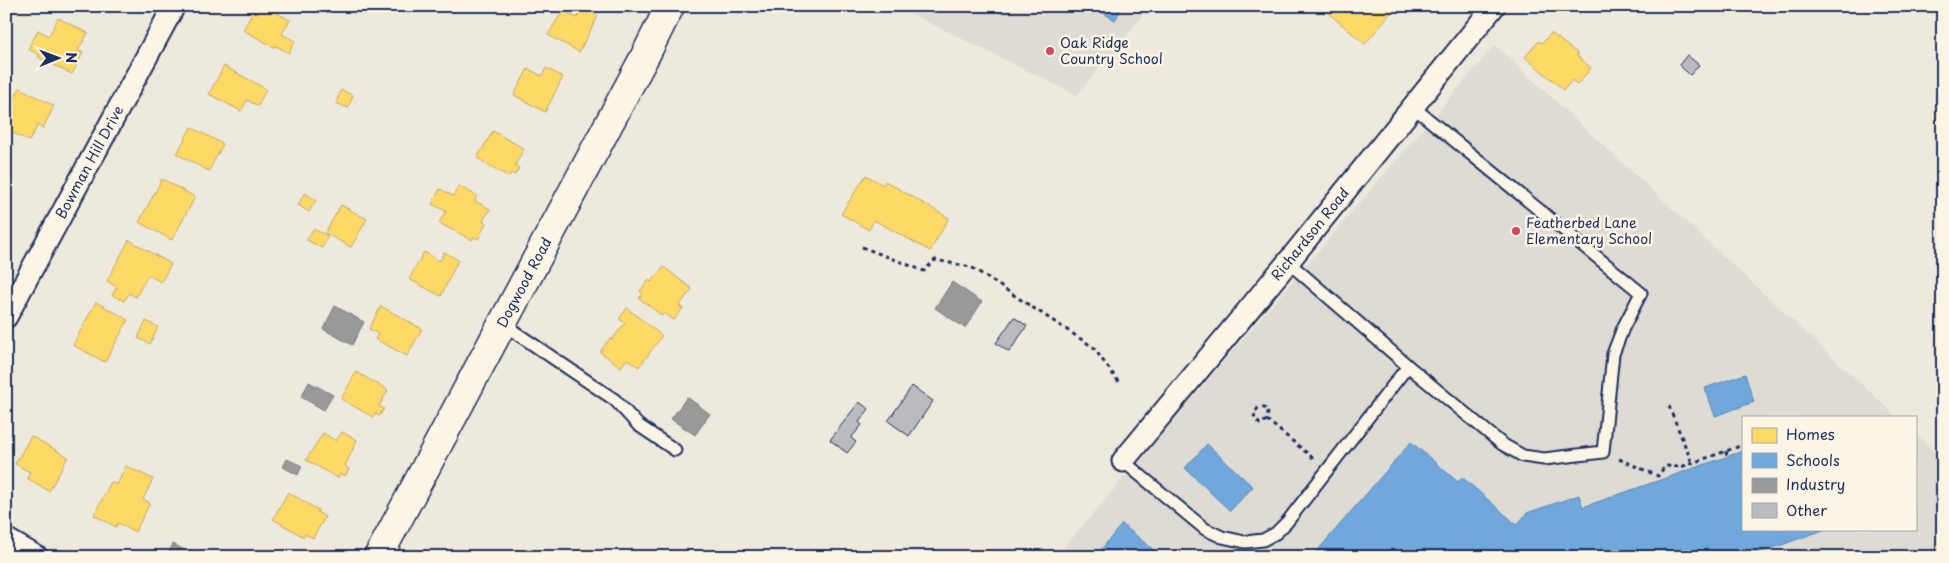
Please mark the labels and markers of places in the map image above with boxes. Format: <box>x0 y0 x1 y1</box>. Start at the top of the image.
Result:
place label: Oak Ridge Country School <box>1060 32 1163 69</box>
marker: Oak Ridge Country School <box>1044 45 1056 57</box>
place label: Featherbed Lane Elementary School <box>1526 212 1652 249</box>
marker: Featherbed Lane Elementary School <box>1510 225 1522 237</box>

